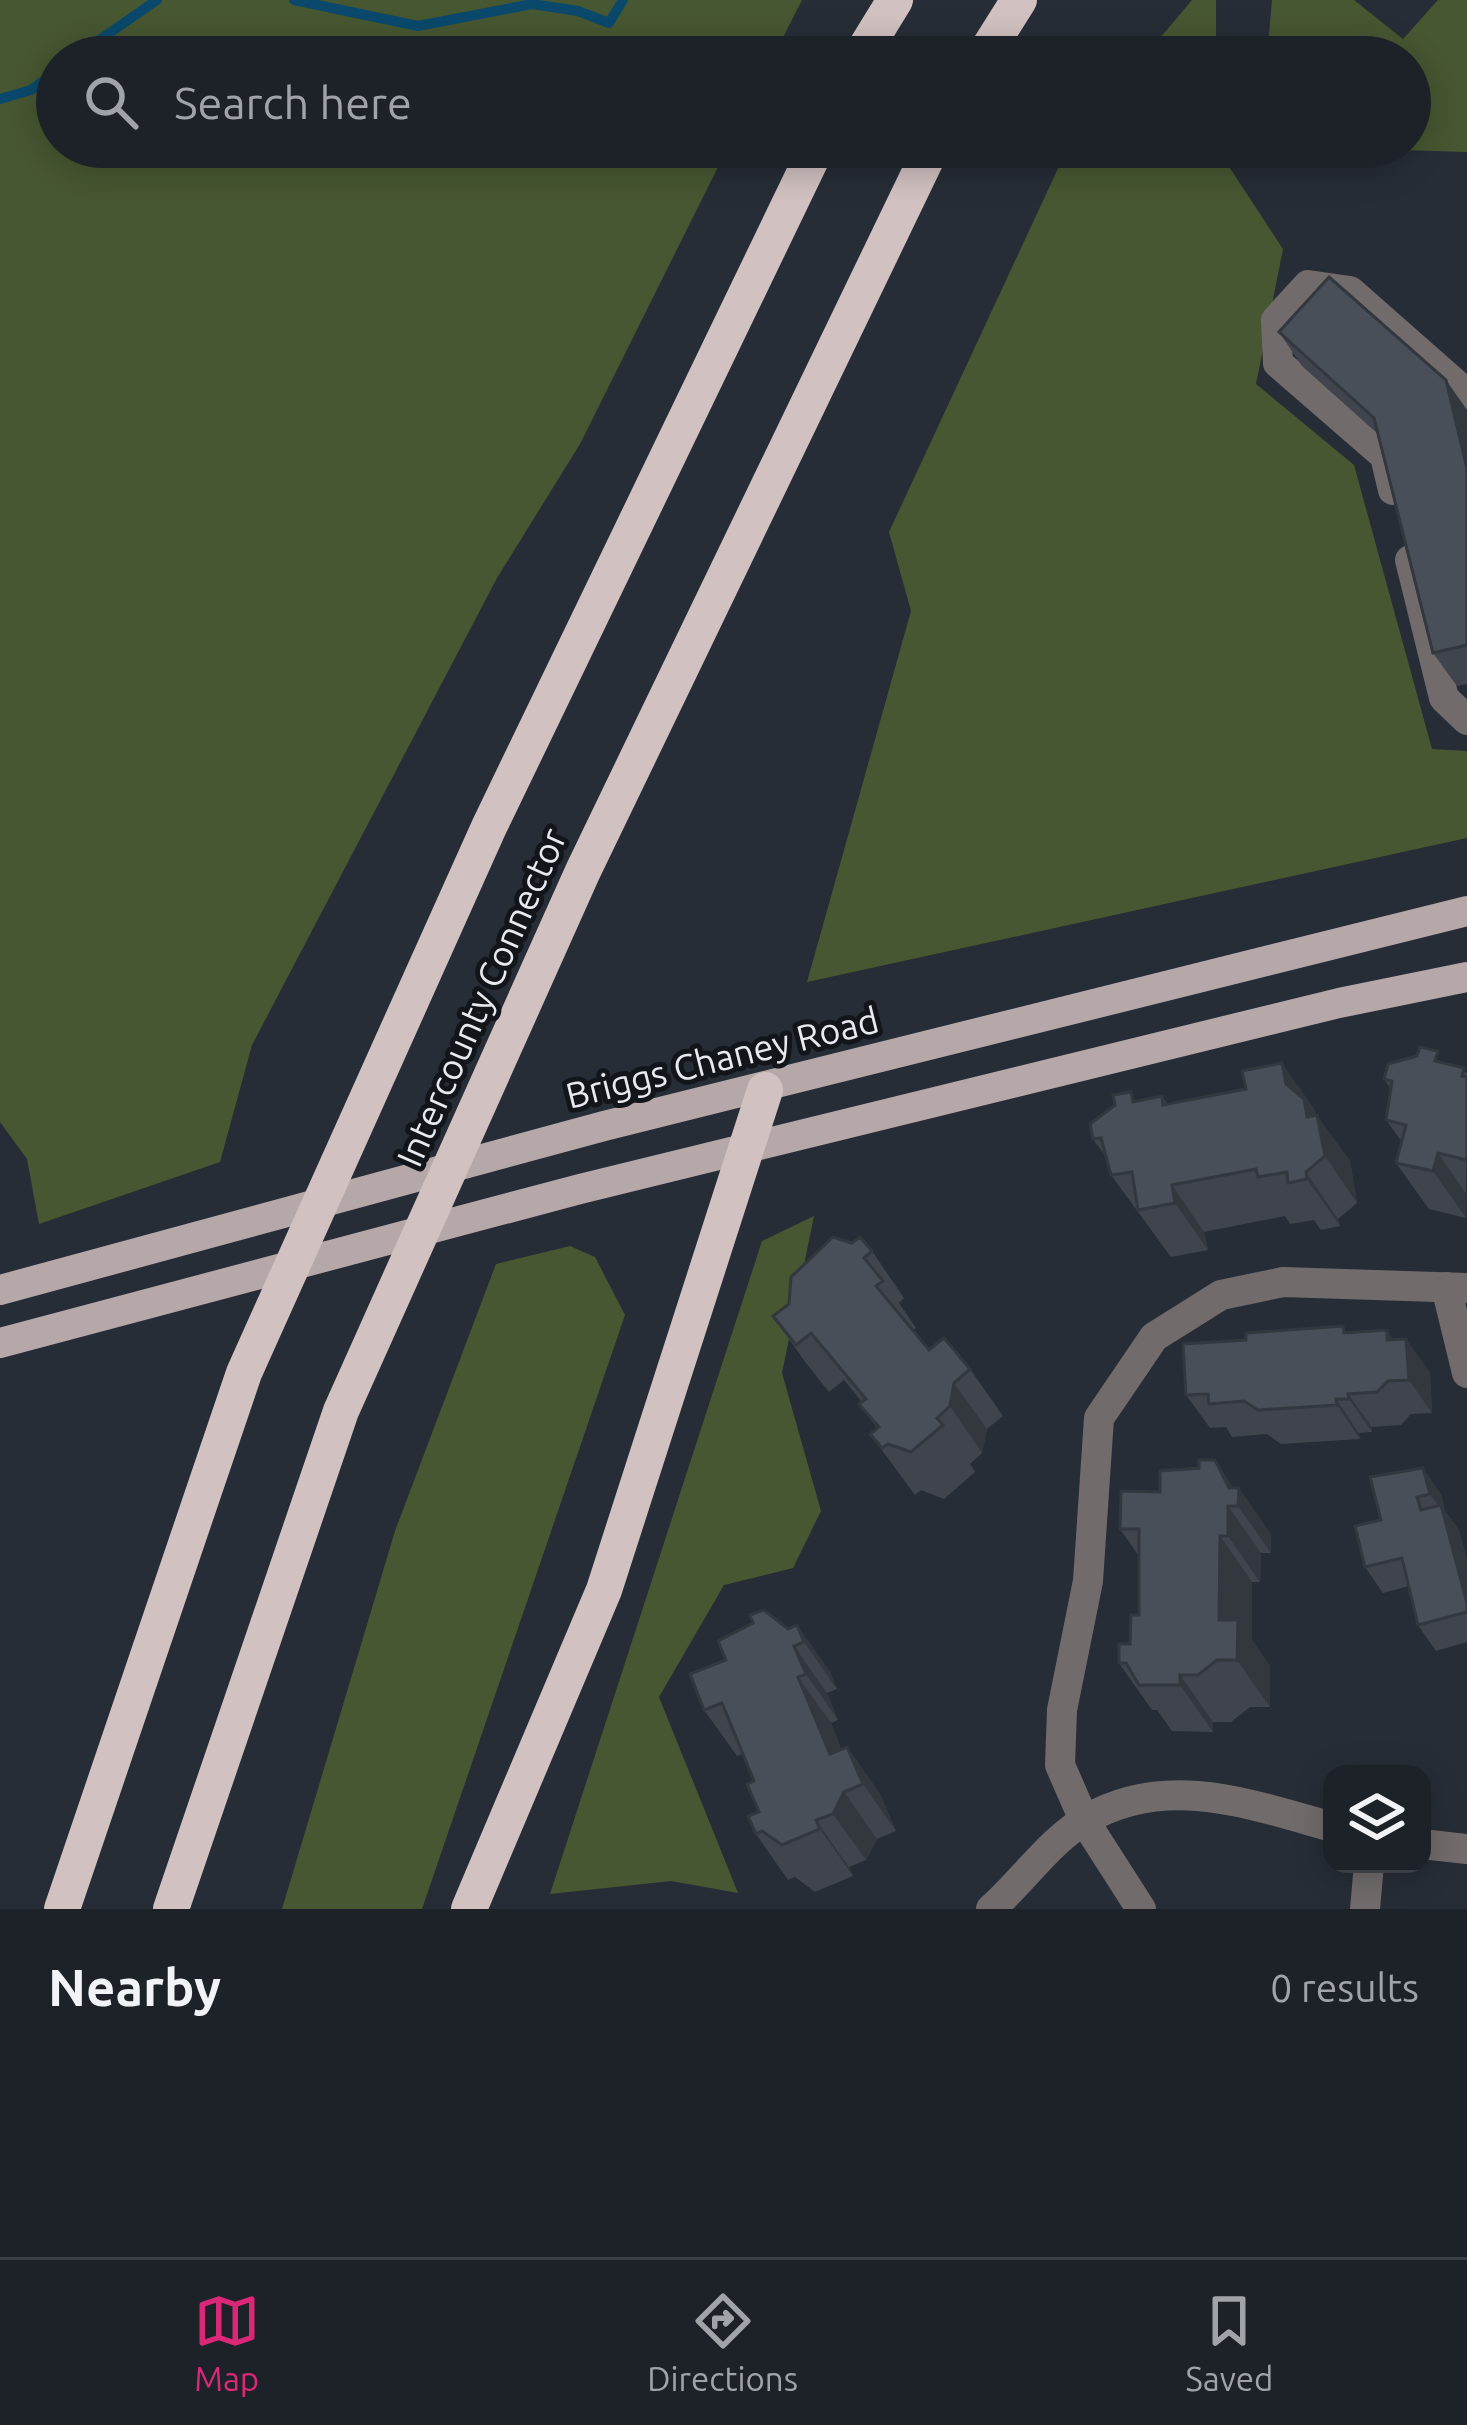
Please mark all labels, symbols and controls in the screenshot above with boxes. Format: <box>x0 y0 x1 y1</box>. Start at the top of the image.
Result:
search box <box>36 36 1431 168</box>
icon: search <box>78 69 144 135</box>
text: Search here <box>174 77 412 128</box>
street label: Intercounty Connector <box>388 821 574 1172</box>
street label: Briggs Chaney Road <box>561 998 883 1116</box>
map controls <box>1323 1765 1431 1873</box>
button: layers <box>1323 1765 1431 1873</box>
text: Nearby <box>48 1958 221 2016</box>
text: 0 results <box>1270 1966 1419 2009</box>
tab: Map <box>194 2288 260 2397</box>
tab: Directions <box>647 2288 798 2397</box>
tab: Saved <box>1185 2288 1273 2397</box>

